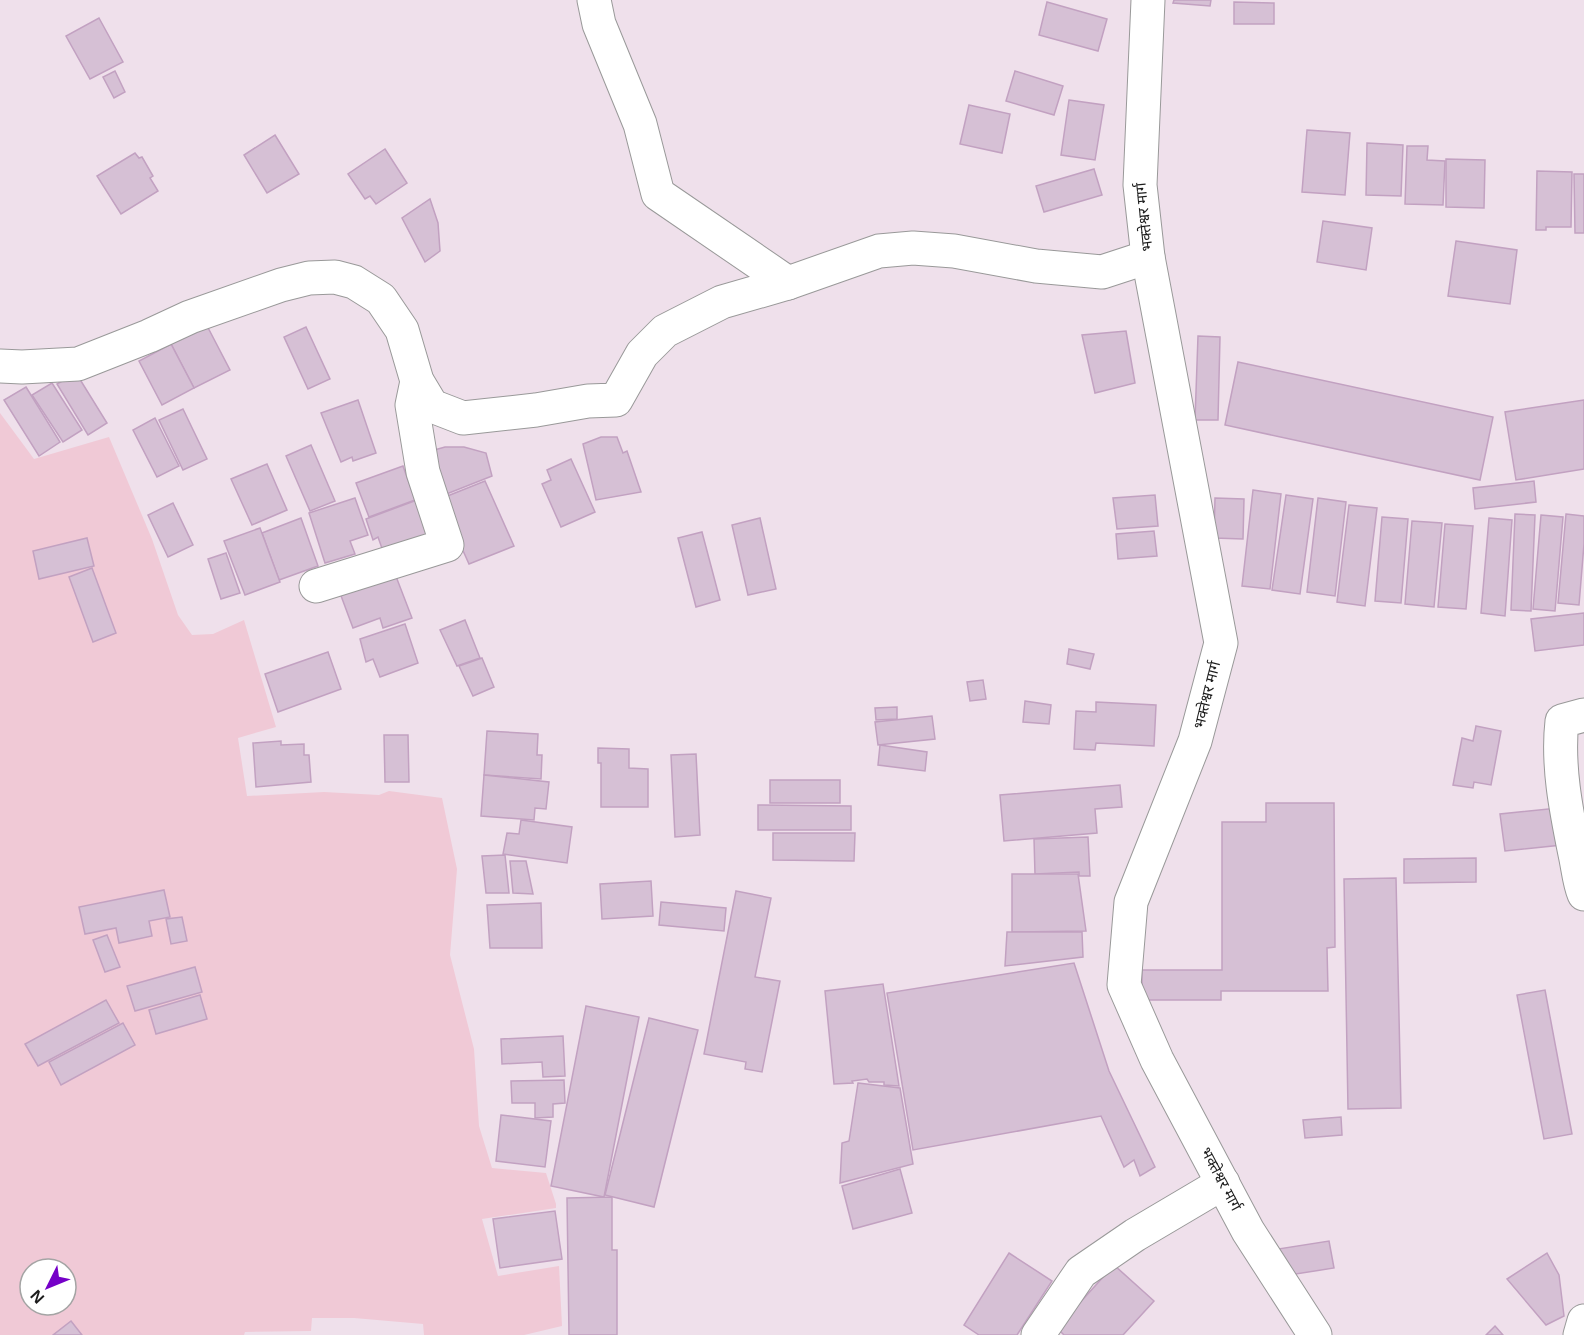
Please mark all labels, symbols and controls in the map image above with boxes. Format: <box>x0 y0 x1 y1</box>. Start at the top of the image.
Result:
street label: भक्तेश्वर मार्ग <box>1131 181 1156 252</box>
street label: भक्तेश्वर मार्ग <box>1190 658 1223 730</box>
street label: भक्तेश्वर मार्ग <box>1198 1144 1246 1214</box>
north arrow <box>18 1257 78 1317</box>
text: N <box>27 1287 48 1307</box>

